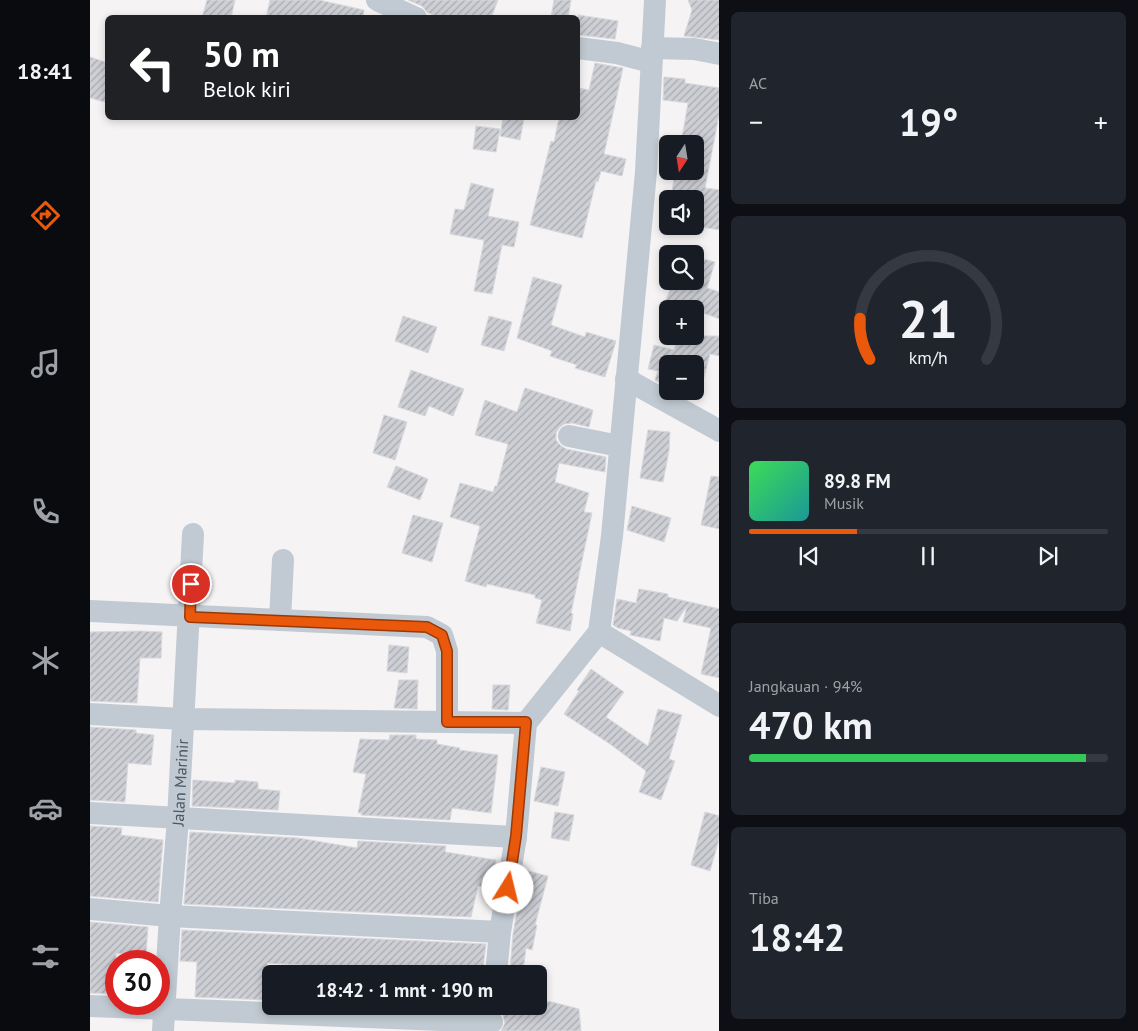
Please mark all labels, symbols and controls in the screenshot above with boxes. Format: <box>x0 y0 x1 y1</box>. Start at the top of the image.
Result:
text: 50 m <box>203 31 280 77</box>
icon: left <box>120 35 185 100</box>
text: 18:41 <box>17 57 73 85</box>
text: AC <box>749 73 767 93</box>
text: Belok kiri <box>203 75 291 103</box>
text: 19° <box>899 97 958 146</box>
text: − <box>749 103 763 140</box>
text: + <box>1094 103 1108 140</box>
north arrow <box>659 135 704 180</box>
map controls <box>659 135 704 400</box>
button: sound <box>659 190 704 235</box>
icon: directions <box>28 198 63 233</box>
button: search <box>659 245 704 290</box>
text: 21 <box>899 285 958 352</box>
button: + <box>659 300 704 345</box>
icon: music <box>28 346 63 381</box>
text: km/h <box>909 346 948 369</box>
button: − <box>659 355 704 400</box>
text: 89.8 FM <box>824 469 891 493</box>
text: Musik <box>824 493 864 513</box>
icon: phone <box>28 494 63 529</box>
icon: previous <box>795 542 823 570</box>
icon: pause <box>914 542 942 570</box>
icon: next <box>1034 542 1062 570</box>
pin <box>170 563 212 605</box>
icon: arrive <box>177 570 205 598</box>
icon: climate <box>28 643 63 678</box>
text: Jangkauan · 94% <box>749 676 862 696</box>
text: 470 km <box>749 700 873 749</box>
street label: Jalan Marinir <box>167 738 192 828</box>
icon: car <box>28 791 63 826</box>
position arrow <box>481 861 533 913</box>
text: Tiba <box>749 888 779 908</box>
text: 18:42 <box>749 912 845 961</box>
icon: filters <box>28 939 63 974</box>
speed limit sign: 30 <box>105 950 170 1015</box>
text: 18:42 · 1 mnt · 190 m <box>316 978 493 1002</box>

